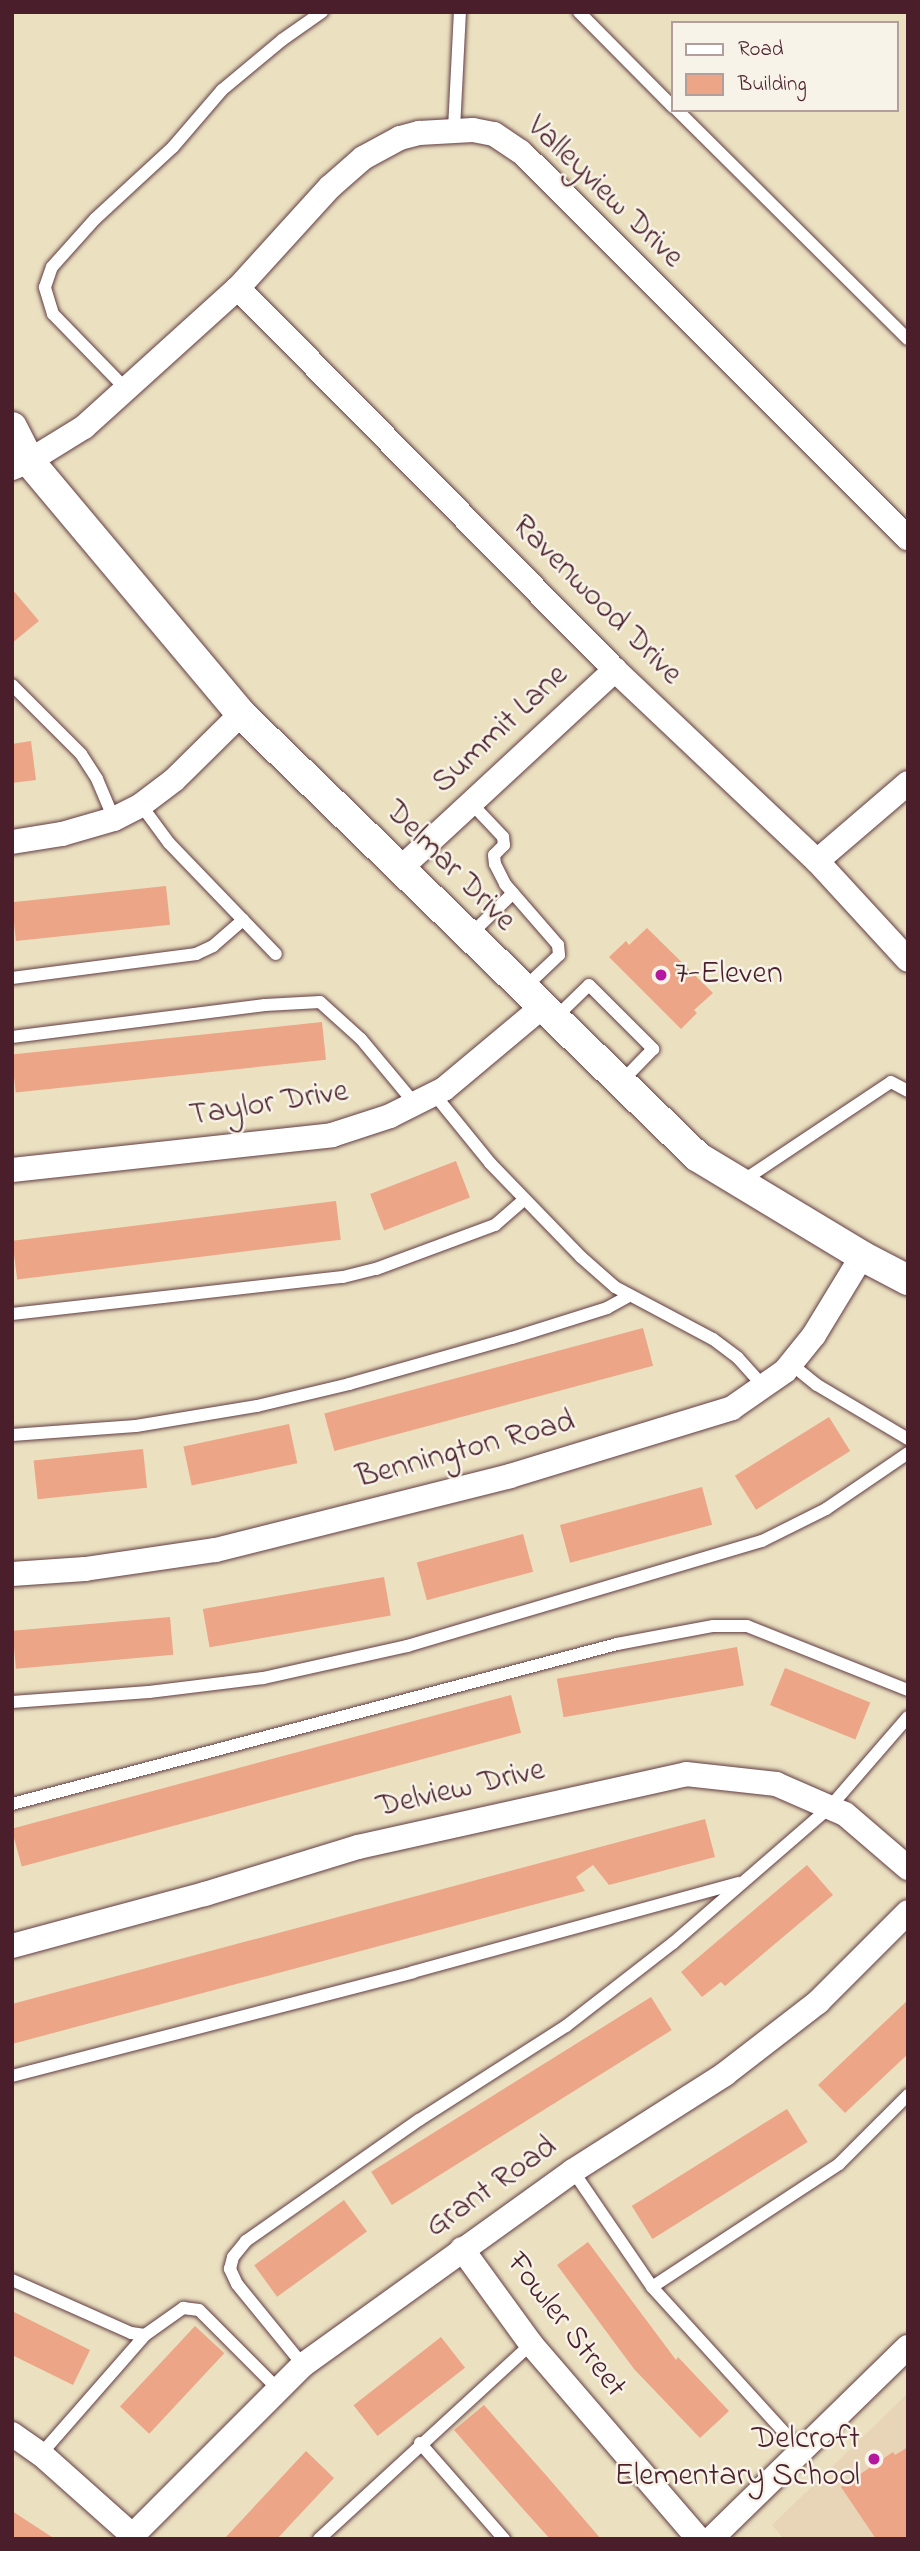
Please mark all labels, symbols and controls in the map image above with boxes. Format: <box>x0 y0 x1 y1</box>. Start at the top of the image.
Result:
legend <box>671 21 899 112</box>
text: Road <box>738 35 784 65</box>
text: Building <box>738 70 807 100</box>
street label: Valleyview Drive <box>517 109 691 277</box>
street label: Ravenwood Drive <box>503 508 689 694</box>
street label: Summit Lane <box>425 657 577 803</box>
street label: Delmar Drive <box>375 793 523 941</box>
place label: 7-Eleven <box>675 956 783 994</box>
marker: 7-Eleven <box>653 967 669 983</box>
street label: Taylor Drive <box>187 1074 351 1136</box>
street label: Bennington Road <box>353 1403 579 1499</box>
street label: Delview Drive <box>373 1752 549 1828</box>
street label: Grant Road <box>419 2129 565 2247</box>
street label: Fowler Street <box>497 2246 633 2406</box>
place label: Delcroft Elementary School <box>615 2422 860 2497</box>
marker: Delcroft Elementary School <box>866 2451 882 2467</box>

